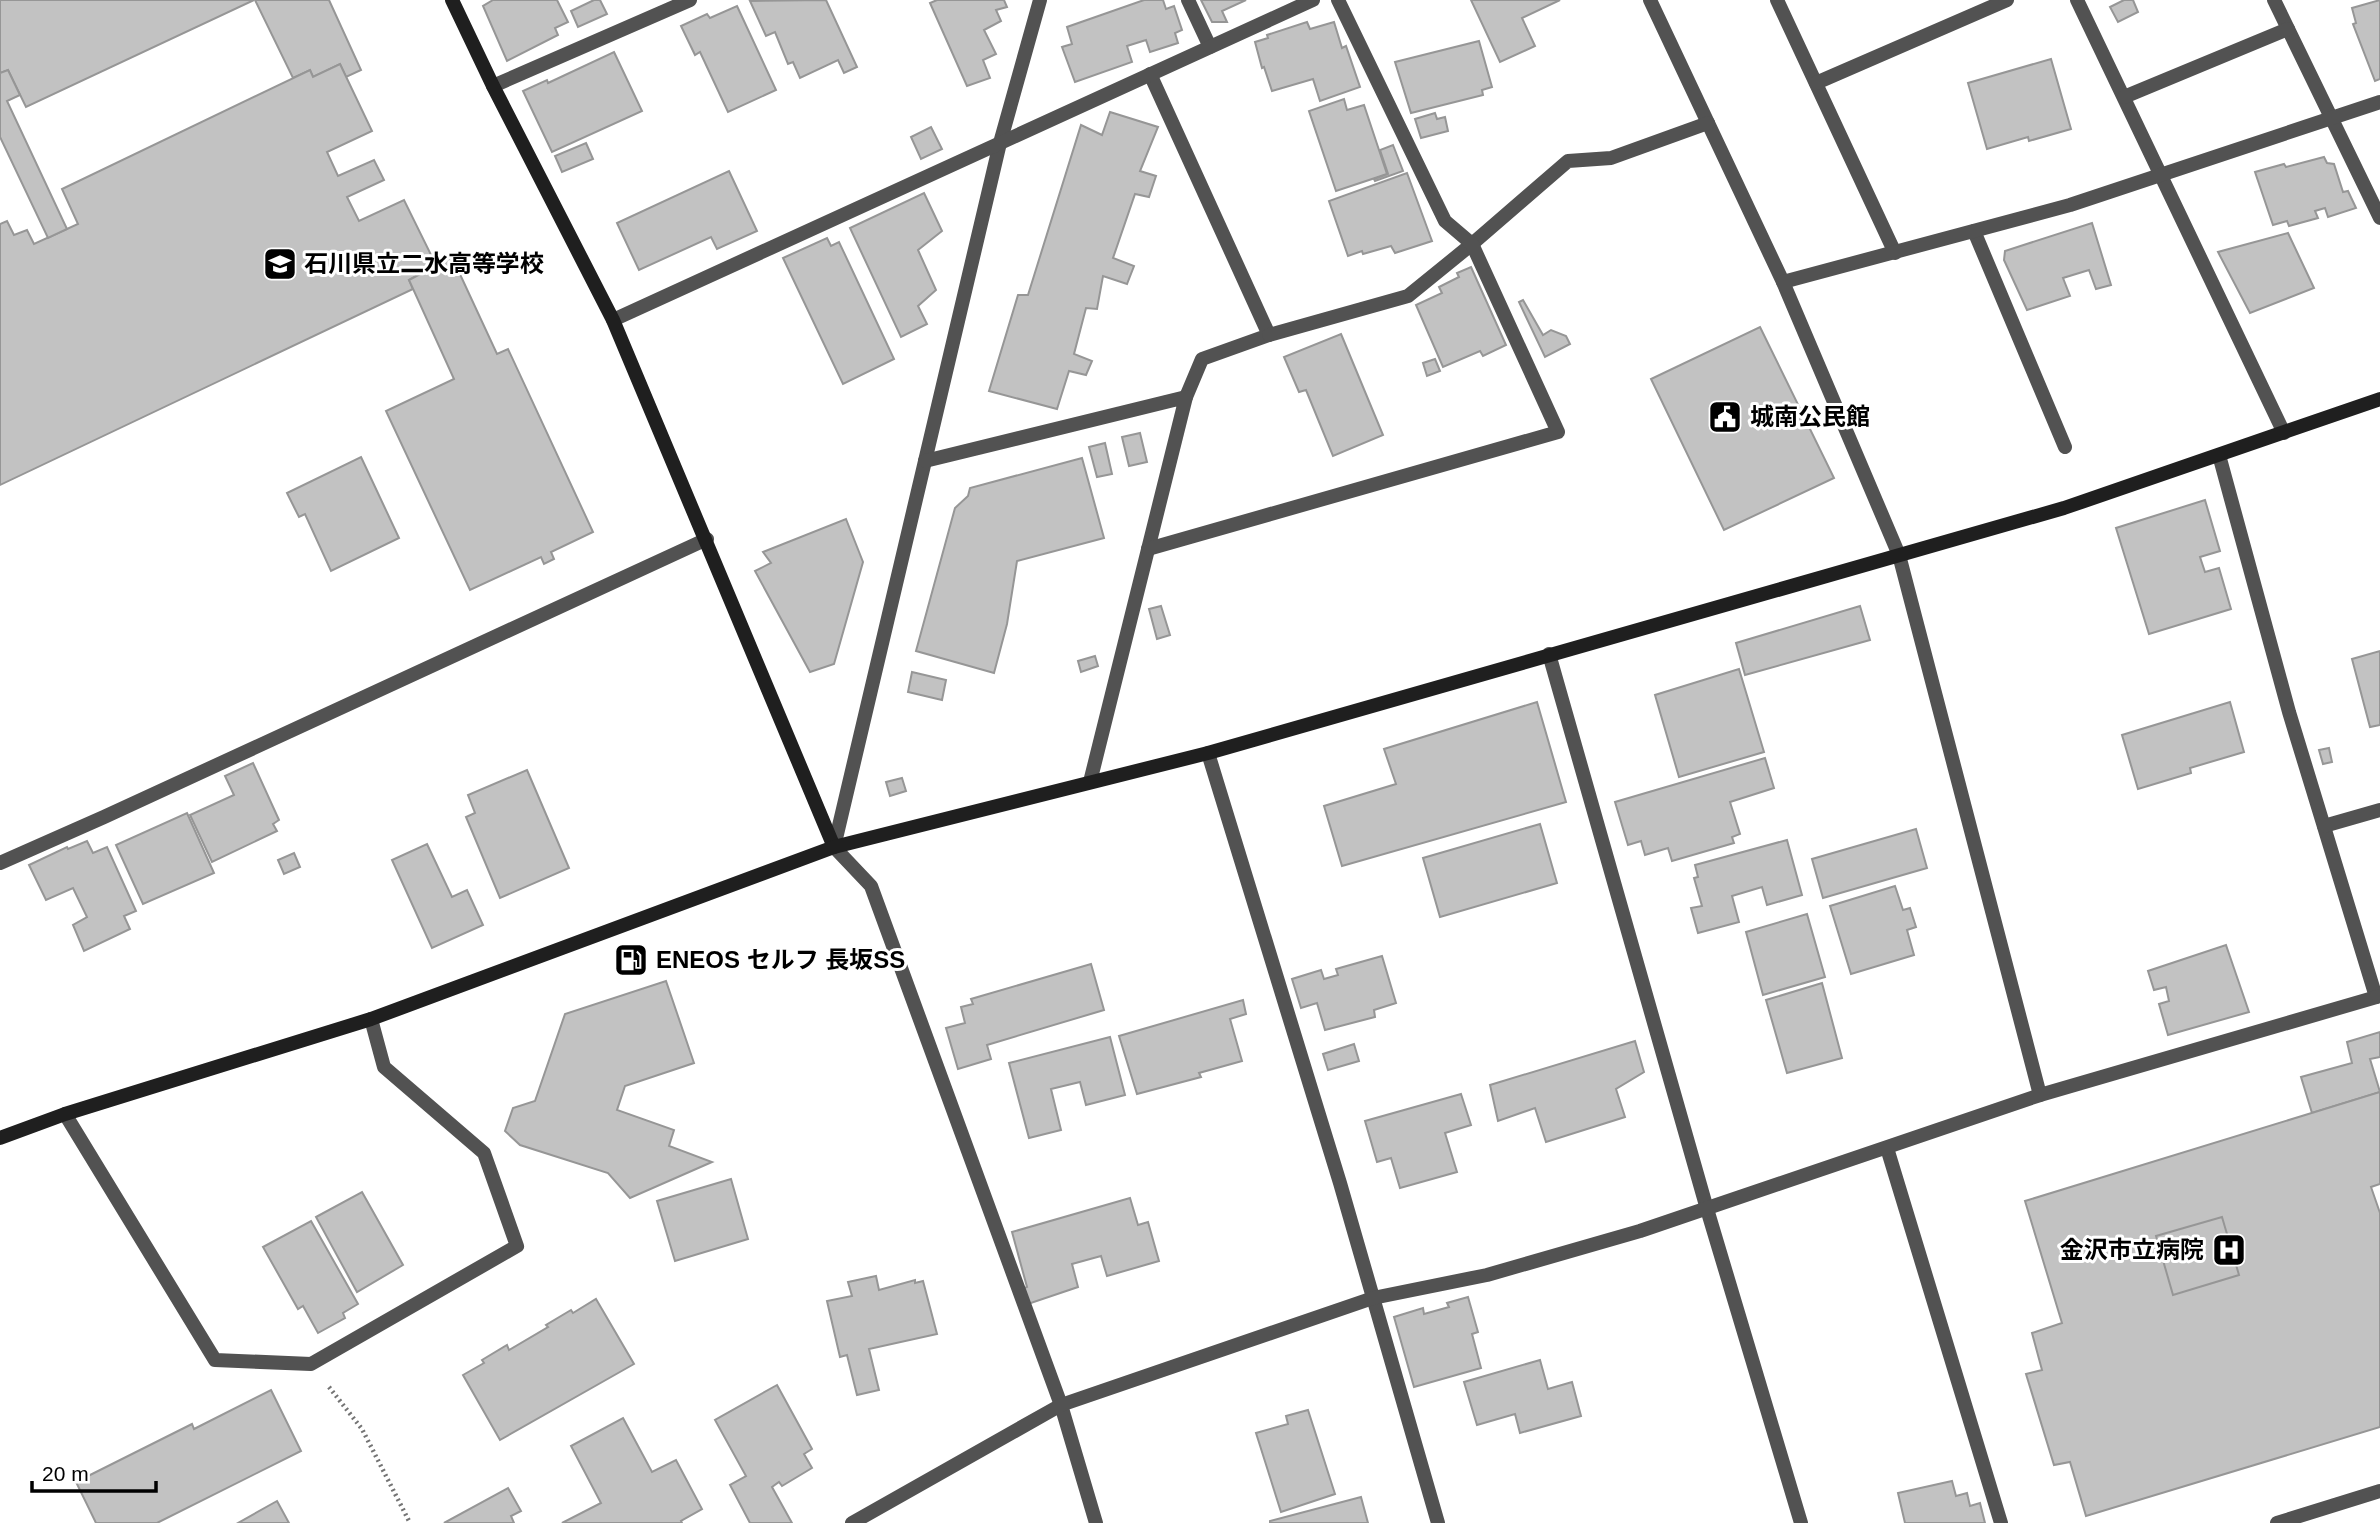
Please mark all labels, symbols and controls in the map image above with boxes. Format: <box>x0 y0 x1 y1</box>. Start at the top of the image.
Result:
school or university icon: 石川県立二水高等学校 <box>261 245 299 283</box>
place label: 石川県立二水高等学校 <box>304 250 544 277</box>
public building icon: 城南公民館 <box>1706 398 1744 436</box>
place label: 城南公民館 <box>1750 403 1870 430</box>
fuel station icon: ENEOS セルフ 長坂SS <box>612 941 650 979</box>
place label: ENEOS セルフ 長坂SS <box>656 946 905 973</box>
hospital icon: 金沢市立病院 <box>2210 1231 2248 1269</box>
place label: 金沢市立病院 <box>2060 1236 2204 1263</box>
scale bar <box>32 1450 156 1494</box>
text: 20 m <box>42 1462 89 1485</box>

